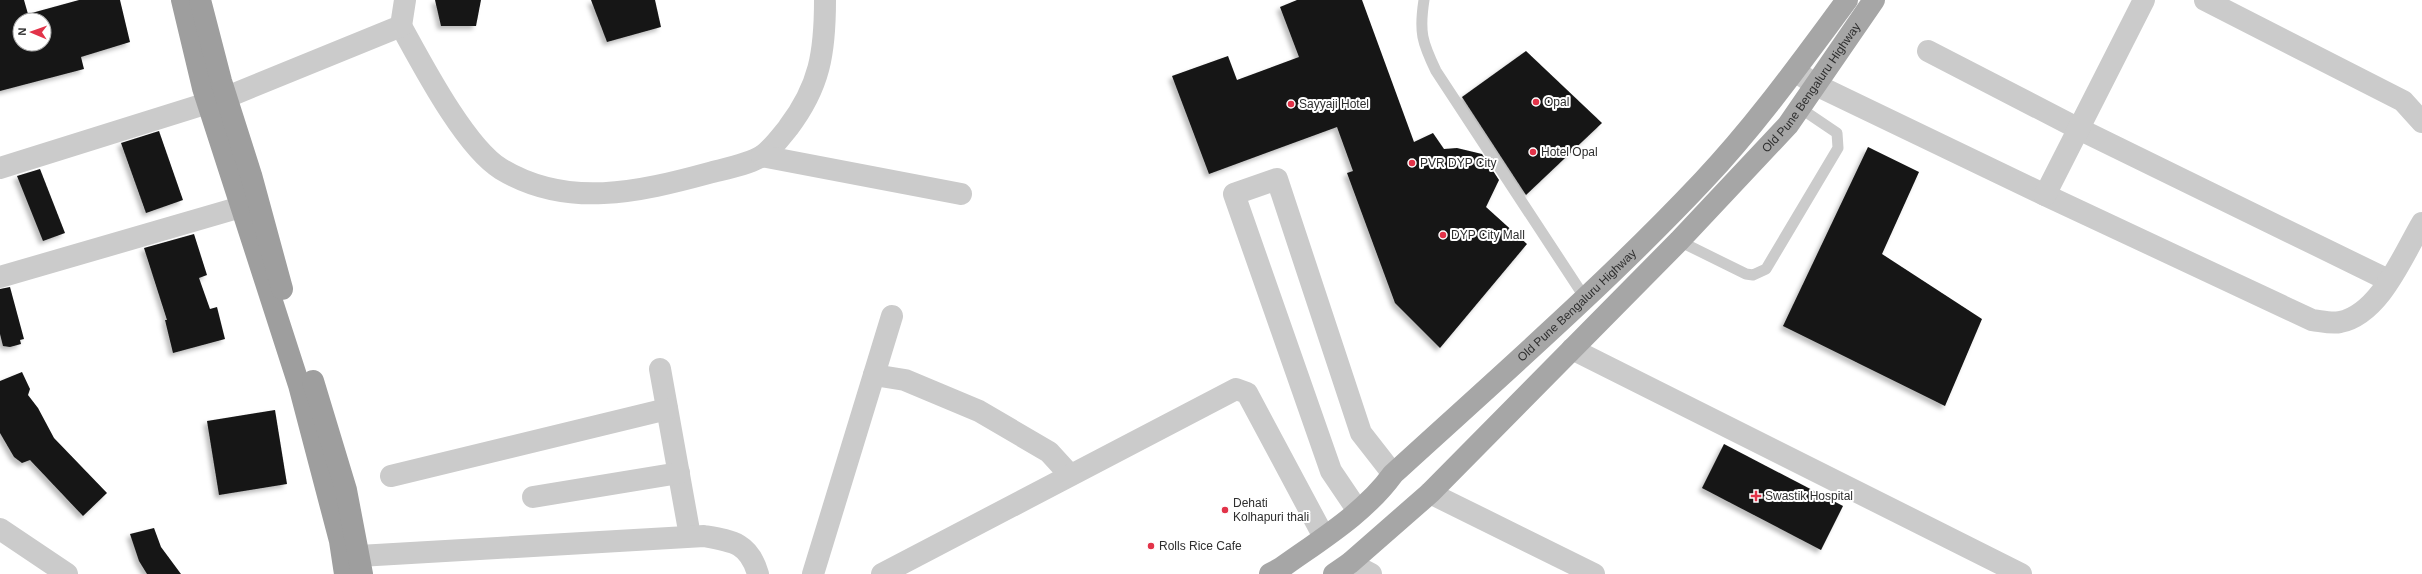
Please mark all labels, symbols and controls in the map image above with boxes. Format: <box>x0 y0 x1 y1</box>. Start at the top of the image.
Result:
north arrow <box>12 12 52 52</box>
street label: Old Pune Bengaluru Highway <box>1759 20 1863 155</box>
text: N <box>16 27 28 36</box>
place label: Opal <box>1544 95 1569 109</box>
place label: Sayyaji Hotel <box>1299 97 1369 111</box>
marker: Opal <box>1531 97 1541 107</box>
marker: Sayyaji Hotel <box>1286 99 1296 109</box>
place label: Hotel Opal <box>1541 145 1598 159</box>
marker: Hotel Opal <box>1528 147 1538 157</box>
place label: PVR DYP City <box>1420 156 1496 170</box>
marker: PVR DYP City <box>1407 158 1417 168</box>
place label: DYP City Mall <box>1451 228 1525 242</box>
marker: DYP City Mall <box>1438 230 1448 240</box>
street label: Old Pune Bengaluru Highway <box>1515 246 1639 364</box>
place label: Swastik Hospital <box>1765 489 1853 503</box>
marker: Swastik Hospital <box>1750 490 1762 502</box>
place label: Dehati Kolhapuri thali <box>1233 496 1309 524</box>
marker: Dehati Kolhapuri thali <box>1220 505 1230 515</box>
place label: Rolls Rice Cafe <box>1159 539 1242 553</box>
marker: Rolls Rice Cafe <box>1146 541 1156 551</box>

